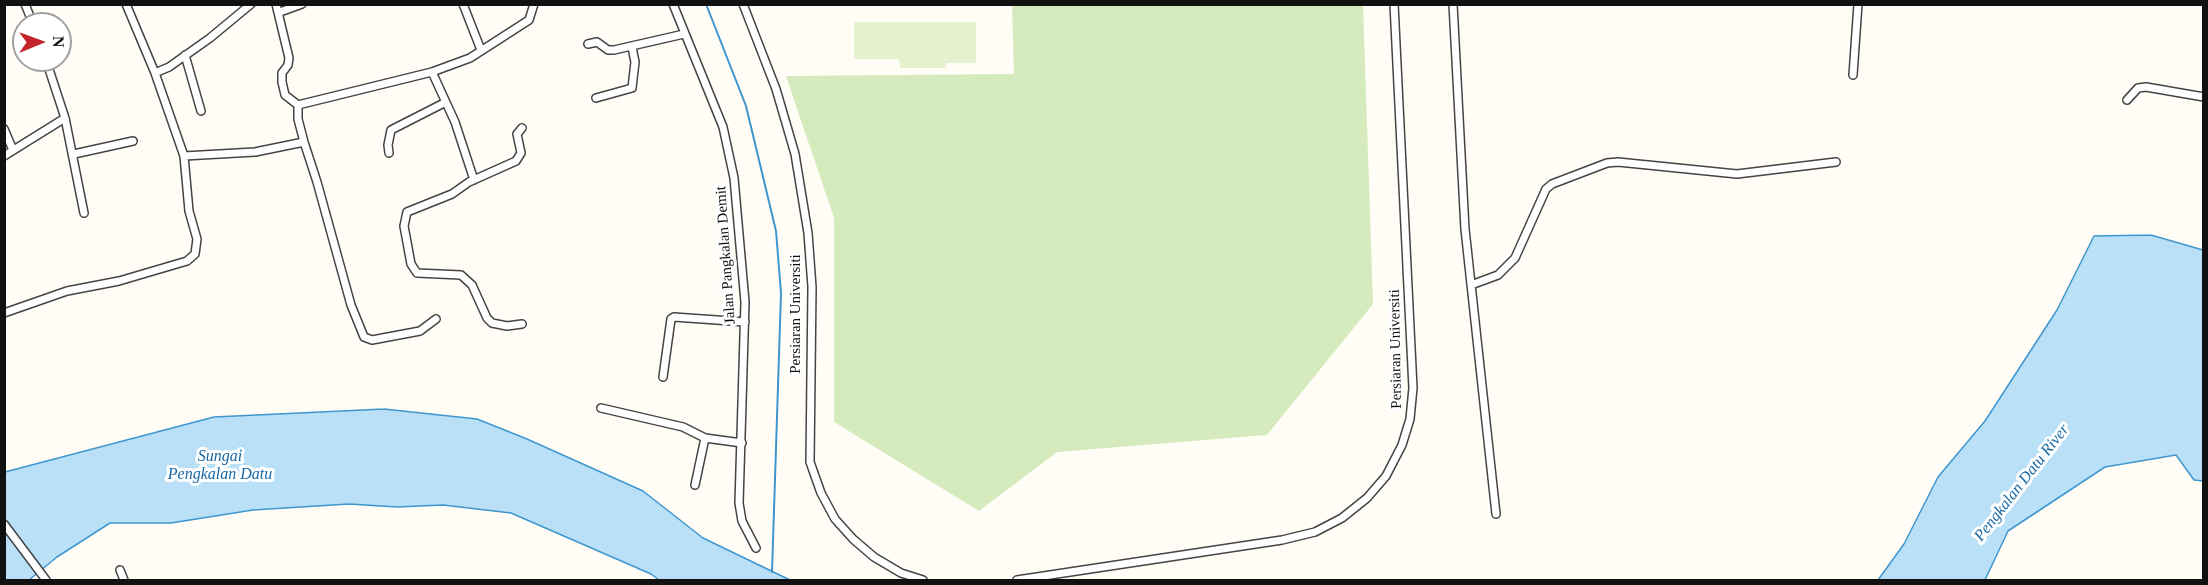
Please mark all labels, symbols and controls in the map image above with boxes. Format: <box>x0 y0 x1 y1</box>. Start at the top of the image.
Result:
north arrow <box>12 12 72 72</box>
text: N <box>50 36 67 48</box>
street label: Jalan Pangkalan Demit <box>712 185 740 325</box>
street label: Persiaran Universiti <box>787 254 805 374</box>
street label: Persiaran Universiti <box>1386 289 1406 409</box>
water label: Pengkalan Datu River <box>1970 421 2074 545</box>
water label: Sungai Pengkalan Datu <box>168 447 272 485</box>

